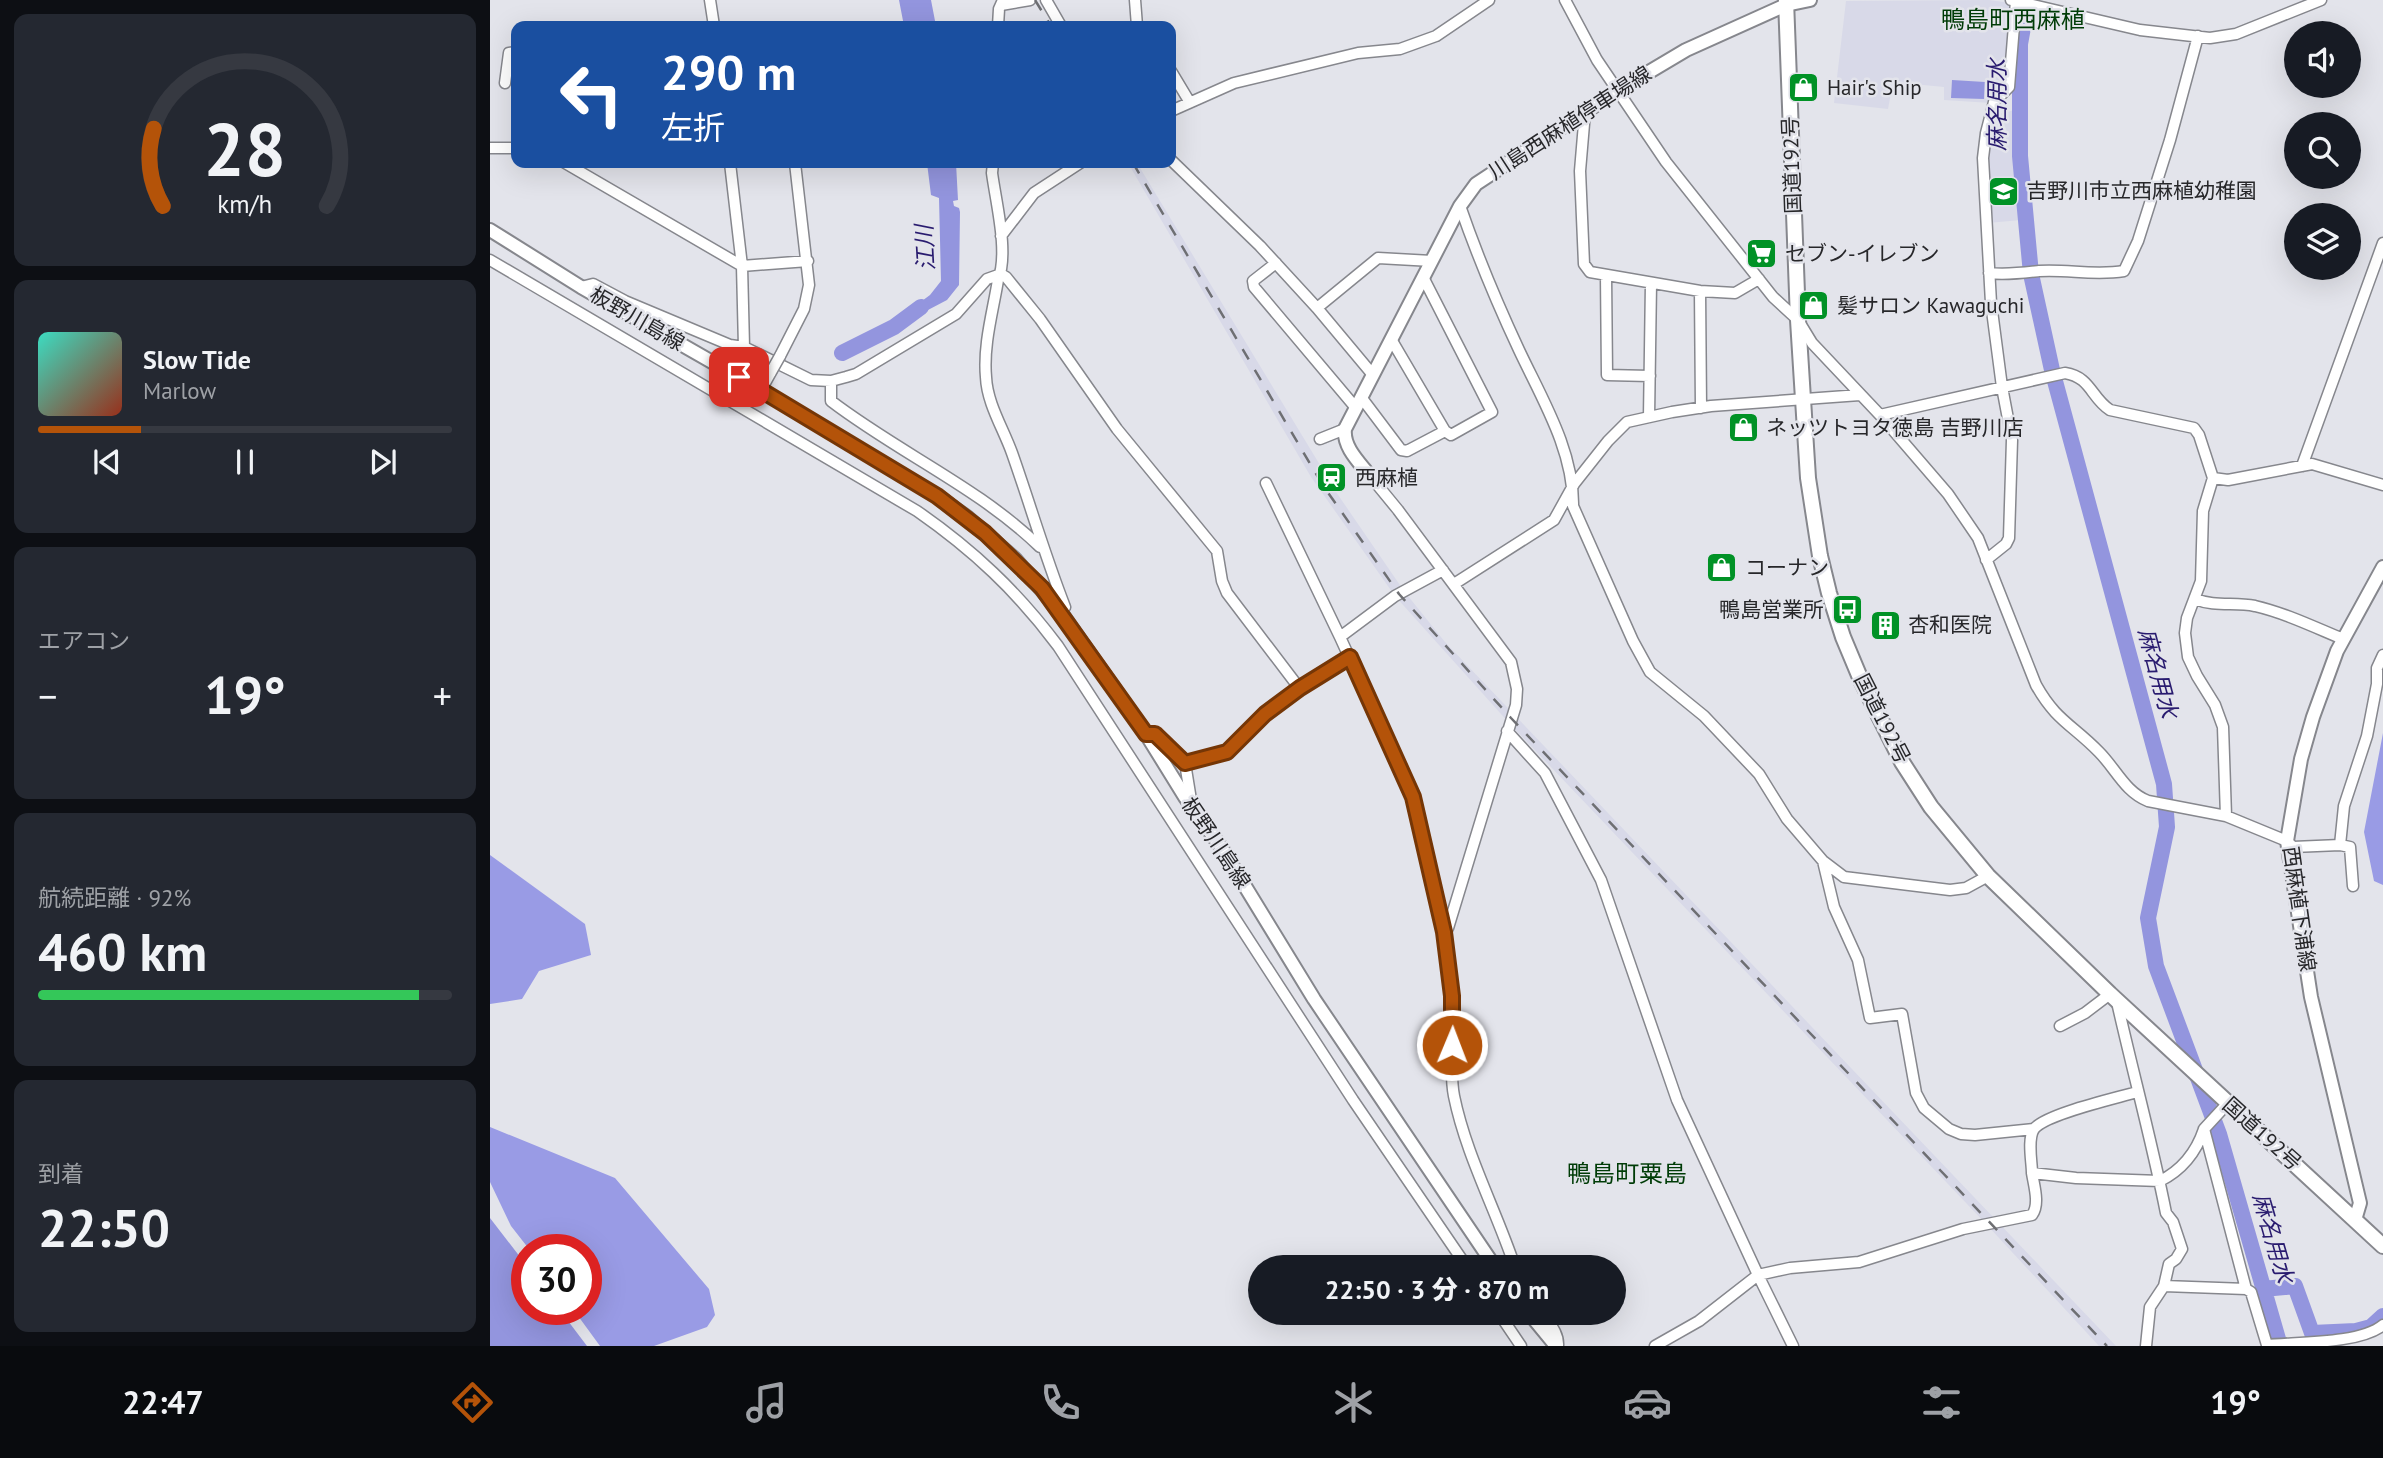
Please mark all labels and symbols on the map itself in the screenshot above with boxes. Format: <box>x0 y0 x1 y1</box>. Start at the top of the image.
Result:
district label: 鴨島町西麻植 <box>1941 4 2085 35</box>
water label: 麻名用水 <box>1982 56 2011 151</box>
street label: 川島西麻植停車場線 <box>1483 60 1656 185</box>
shop icon: Hair's Ship <box>1787 71 1821 105</box>
place label: Hair's Ship <box>1827 74 1922 101</box>
street label: 国道192号 <box>1776 116 1807 214</box>
school or university icon: 吉野川市立西麻植幼稚園 <box>1986 174 2020 208</box>
place label: 吉野川市立西麻植幼稚園 <box>2026 177 2257 204</box>
water label: 江川 <box>909 221 940 272</box>
supermarket icon: セブン-イレブン <box>1745 237 1779 271</box>
place label: セブン-イレブン <box>1785 240 1940 267</box>
street label: 板野川島線 <box>585 281 689 357</box>
shop icon: 髪サロン Kawaguchi <box>1797 289 1831 323</box>
place label: 髪サロン Kawaguchi <box>1837 292 2024 319</box>
pin <box>709 347 769 407</box>
shop icon: ネッツトヨタ徳島 吉野川店 <box>1726 411 1760 445</box>
place label: ネッツトヨタ徳島 吉野川店 <box>1766 414 2024 441</box>
station icon: 西麻植 <box>1315 461 1349 495</box>
place label: 西麻植 <box>1355 464 1418 491</box>
shop icon: コーナン <box>1705 551 1739 585</box>
place label: コーナン <box>1745 554 1829 581</box>
bus stop icon: 鴨島営業所 <box>1830 593 1864 627</box>
place label: 鴨島営業所 <box>1719 596 1824 623</box>
building icon: 杏和医院 <box>1868 608 1902 642</box>
place label: 杏和医院 <box>1908 611 1992 638</box>
water label: 麻名用水 <box>2133 625 2185 724</box>
street label: 国道192号 <box>1848 669 1917 768</box>
street label: 板野川島線 <box>1176 792 1257 894</box>
street label: 西麻植下浦線 <box>2277 845 2322 973</box>
position arrow <box>1415 1008 1489 1082</box>
street label: 国道192号 <box>2217 1091 2308 1176</box>
district label: 鴨島町粟島 <box>1567 1158 1687 1189</box>
water label: 麻名用水 <box>2247 1190 2301 1289</box>
speed limit sign: 30 <box>511 1234 602 1325</box>

